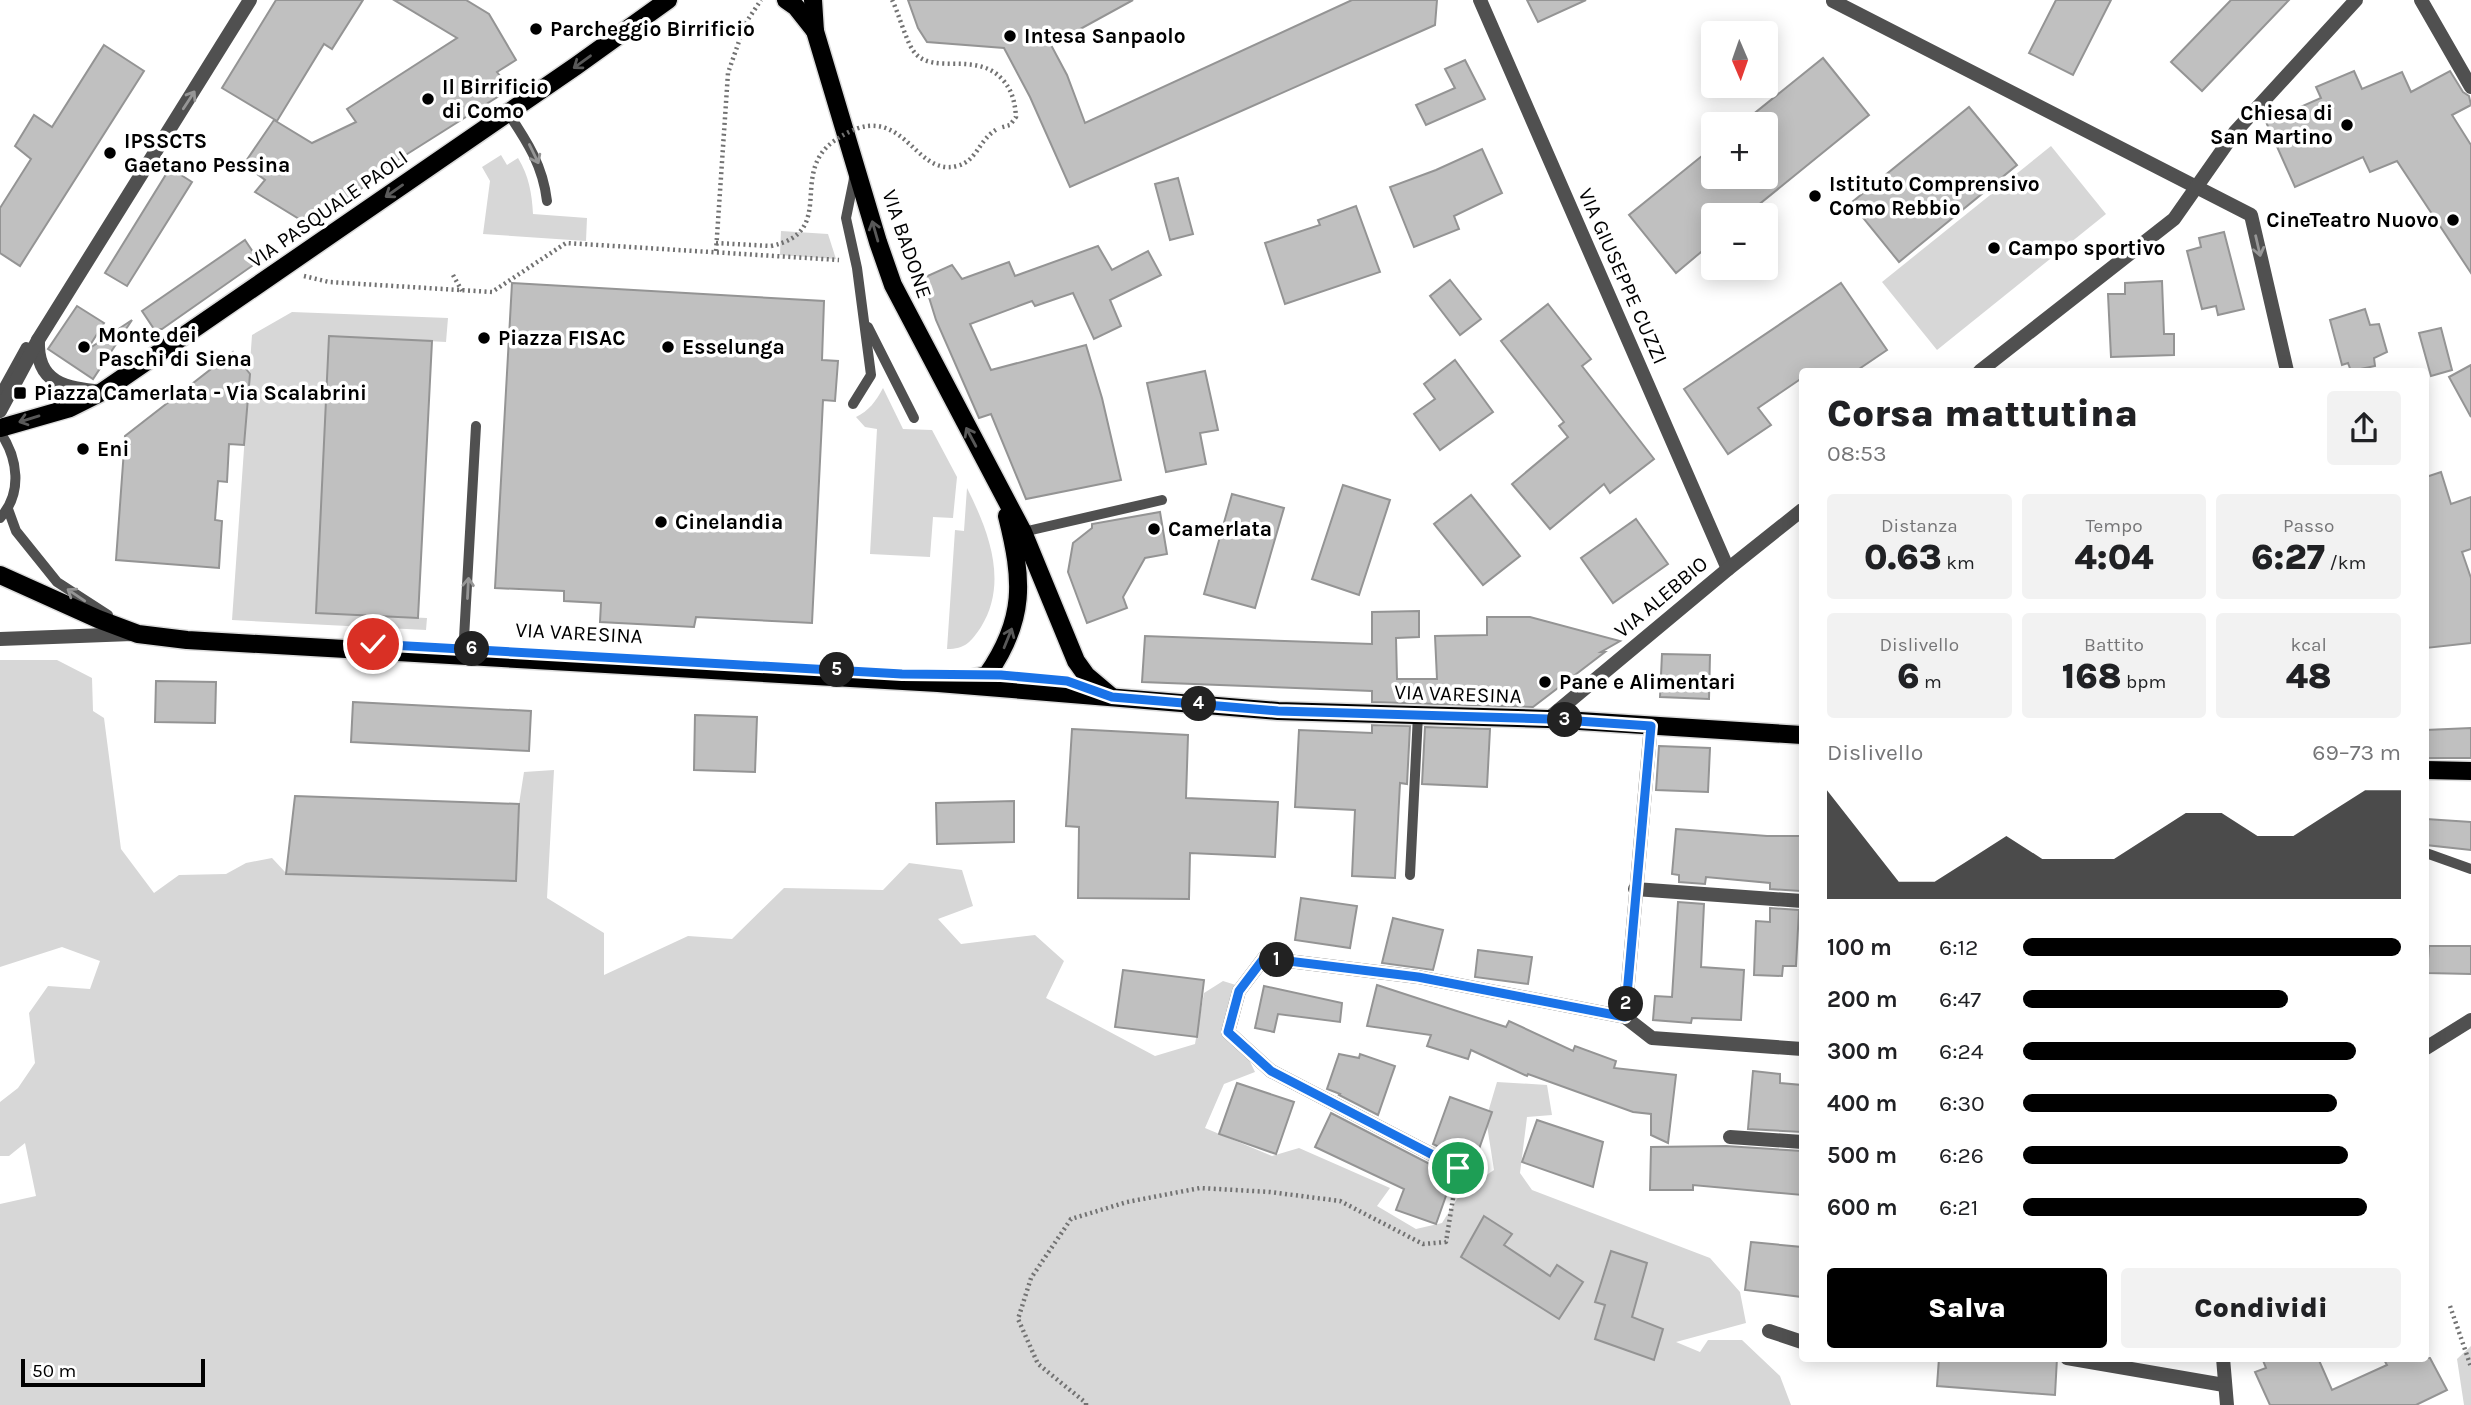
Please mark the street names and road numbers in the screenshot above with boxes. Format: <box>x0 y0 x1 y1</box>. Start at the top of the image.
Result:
street label: VIA PASQUALE PAOLI <box>244 145 412 273</box>
street label: VIA GIUSEPPE CUZZI <box>1573 184 1673 368</box>
street label: VIA BADONE <box>877 186 937 302</box>
street label: VIA ALEBBIO <box>1610 551 1712 643</box>
street label: VIA VARESINA <box>515 618 643 648</box>
street label: VIA VARESINA <box>1394 680 1522 708</box>

